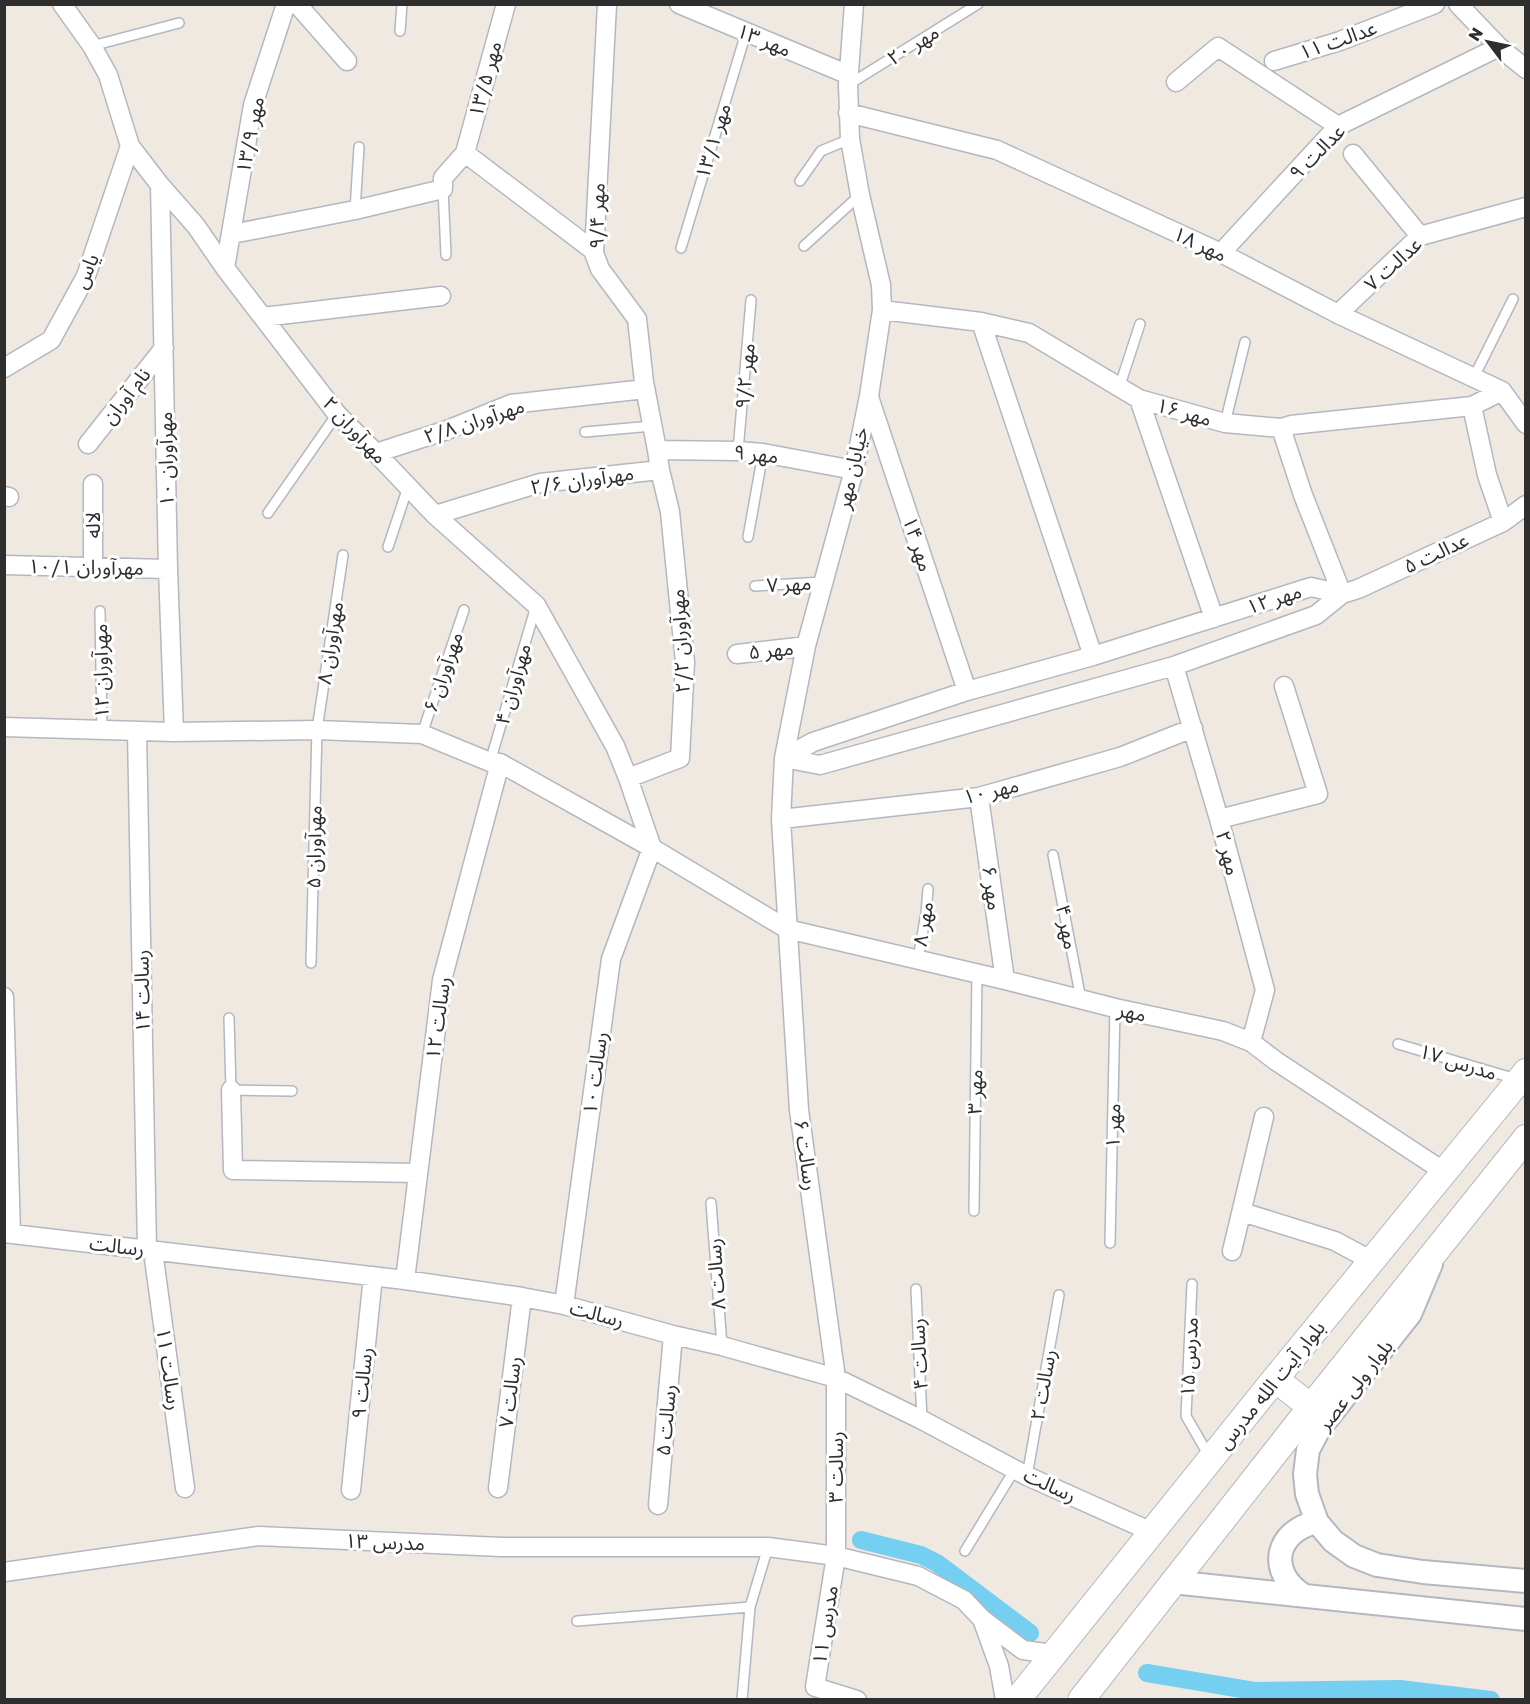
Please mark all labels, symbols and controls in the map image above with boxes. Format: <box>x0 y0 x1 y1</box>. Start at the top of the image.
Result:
north arrow <box>1458 12 1518 72</box>
street label: عدالت ۱۱ <box>1296 15 1380 63</box>
street label: مهر ۱۳ <box>733 17 795 62</box>
street label: مهر ۲۰ <box>882 19 943 70</box>
text: N <box>1464 24 1487 45</box>
street label: مهر ۱۳/۵ <box>462 38 507 120</box>
street label: مهر ۱۳/۹ <box>230 94 269 175</box>
street label: مهر ۱۳/۱ <box>689 100 736 182</box>
street label: عدالت ۹ <box>1283 118 1349 184</box>
street label: مهر ۹/۴ <box>583 183 610 249</box>
street label: مهر ۱۸ <box>1169 220 1231 267</box>
street label: عدالت ۷ <box>1359 231 1426 295</box>
street label: یاس <box>67 249 104 292</box>
street label: مهر ۹/۲ <box>729 342 760 410</box>
street label: نام آوران <box>96 362 158 431</box>
street label: مهرآوران ۲ <box>318 391 393 469</box>
street label: مهرآوران ۲/۸ <box>420 392 527 449</box>
street label: مهر ۱۶ <box>1154 392 1215 431</box>
street label: مهرآوران ۱۰ <box>152 411 179 507</box>
street label: خیابان مهر <box>830 424 873 512</box>
street label: مهر ۹ <box>732 439 780 468</box>
street label: مهرآوران ۲/۶ <box>528 460 635 499</box>
street label: لاله <box>80 512 104 538</box>
street label: مهر ۱۴ <box>898 513 939 575</box>
street label: عدالت ۵ <box>1399 527 1472 578</box>
street label: مهرآوران ۱۰/۱ <box>28 553 144 580</box>
street label: مهر ۷ <box>766 570 812 597</box>
street label: مهر ۱۲ <box>1243 578 1305 619</box>
street label: مهرآوران ۲/۲ <box>664 588 695 694</box>
street label: مهرآوران ۸ <box>311 600 348 686</box>
street label: مهرآوران ۱۲ <box>87 623 114 719</box>
street label: مهرآوران ۶ <box>417 628 468 715</box>
street label: مهر ۵ <box>747 635 795 664</box>
street label: مهرآوران ۴ <box>489 640 536 727</box>
street label: مهر ۱۰ <box>961 772 1021 809</box>
street label: مهرآوران ۵ <box>300 805 327 889</box>
street label: مهر ۲ <box>1211 828 1246 878</box>
street label: مهر ۶ <box>977 864 1008 912</box>
street label: مهر ۸ <box>907 900 938 948</box>
street label: مهر ۴ <box>1051 902 1084 951</box>
street label: رسالت ۱۴ <box>128 949 155 1033</box>
street label: رسالت ۱۲ <box>419 975 456 1061</box>
street label: مهر <box>1115 996 1149 1027</box>
street label: رسالت ۱۰ <box>576 1030 613 1116</box>
street label: مدرس ۱۷ <box>1416 1038 1500 1085</box>
street label: مهر ۳ <box>962 1069 987 1115</box>
street label: مهر ۱ <box>1100 1103 1125 1149</box>
street label: رسالت ۶ <box>789 1118 824 1192</box>
street label: رسالت <box>88 1230 146 1261</box>
street label: رسالت ۸ <box>701 1237 730 1311</box>
street label: رسالت <box>567 1294 627 1333</box>
street label: بلوار آیت الله مدرس <box>1211 1315 1330 1454</box>
street label: مدرس ۱۵ <box>1174 1316 1203 1398</box>
street label: رسالت ۴ <box>904 1318 933 1391</box>
street label: رسالت ۱۱ <box>151 1326 188 1412</box>
street label: بلوار ولی عصر <box>1311 1334 1398 1436</box>
street label: رسالت ۹ <box>345 1346 378 1420</box>
street label: رسالت ۲ <box>1024 1347 1061 1422</box>
street label: رسالت ۷ <box>493 1355 526 1429</box>
street label: رسالت ۵ <box>650 1383 681 1457</box>
street label: رسالت ۳ <box>823 1431 848 1503</box>
street label: رسالت <box>1020 1462 1081 1508</box>
street label: مدرس ۱۳ <box>345 1528 425 1555</box>
street label: مدرس ۱۱ <box>806 1583 843 1666</box>

